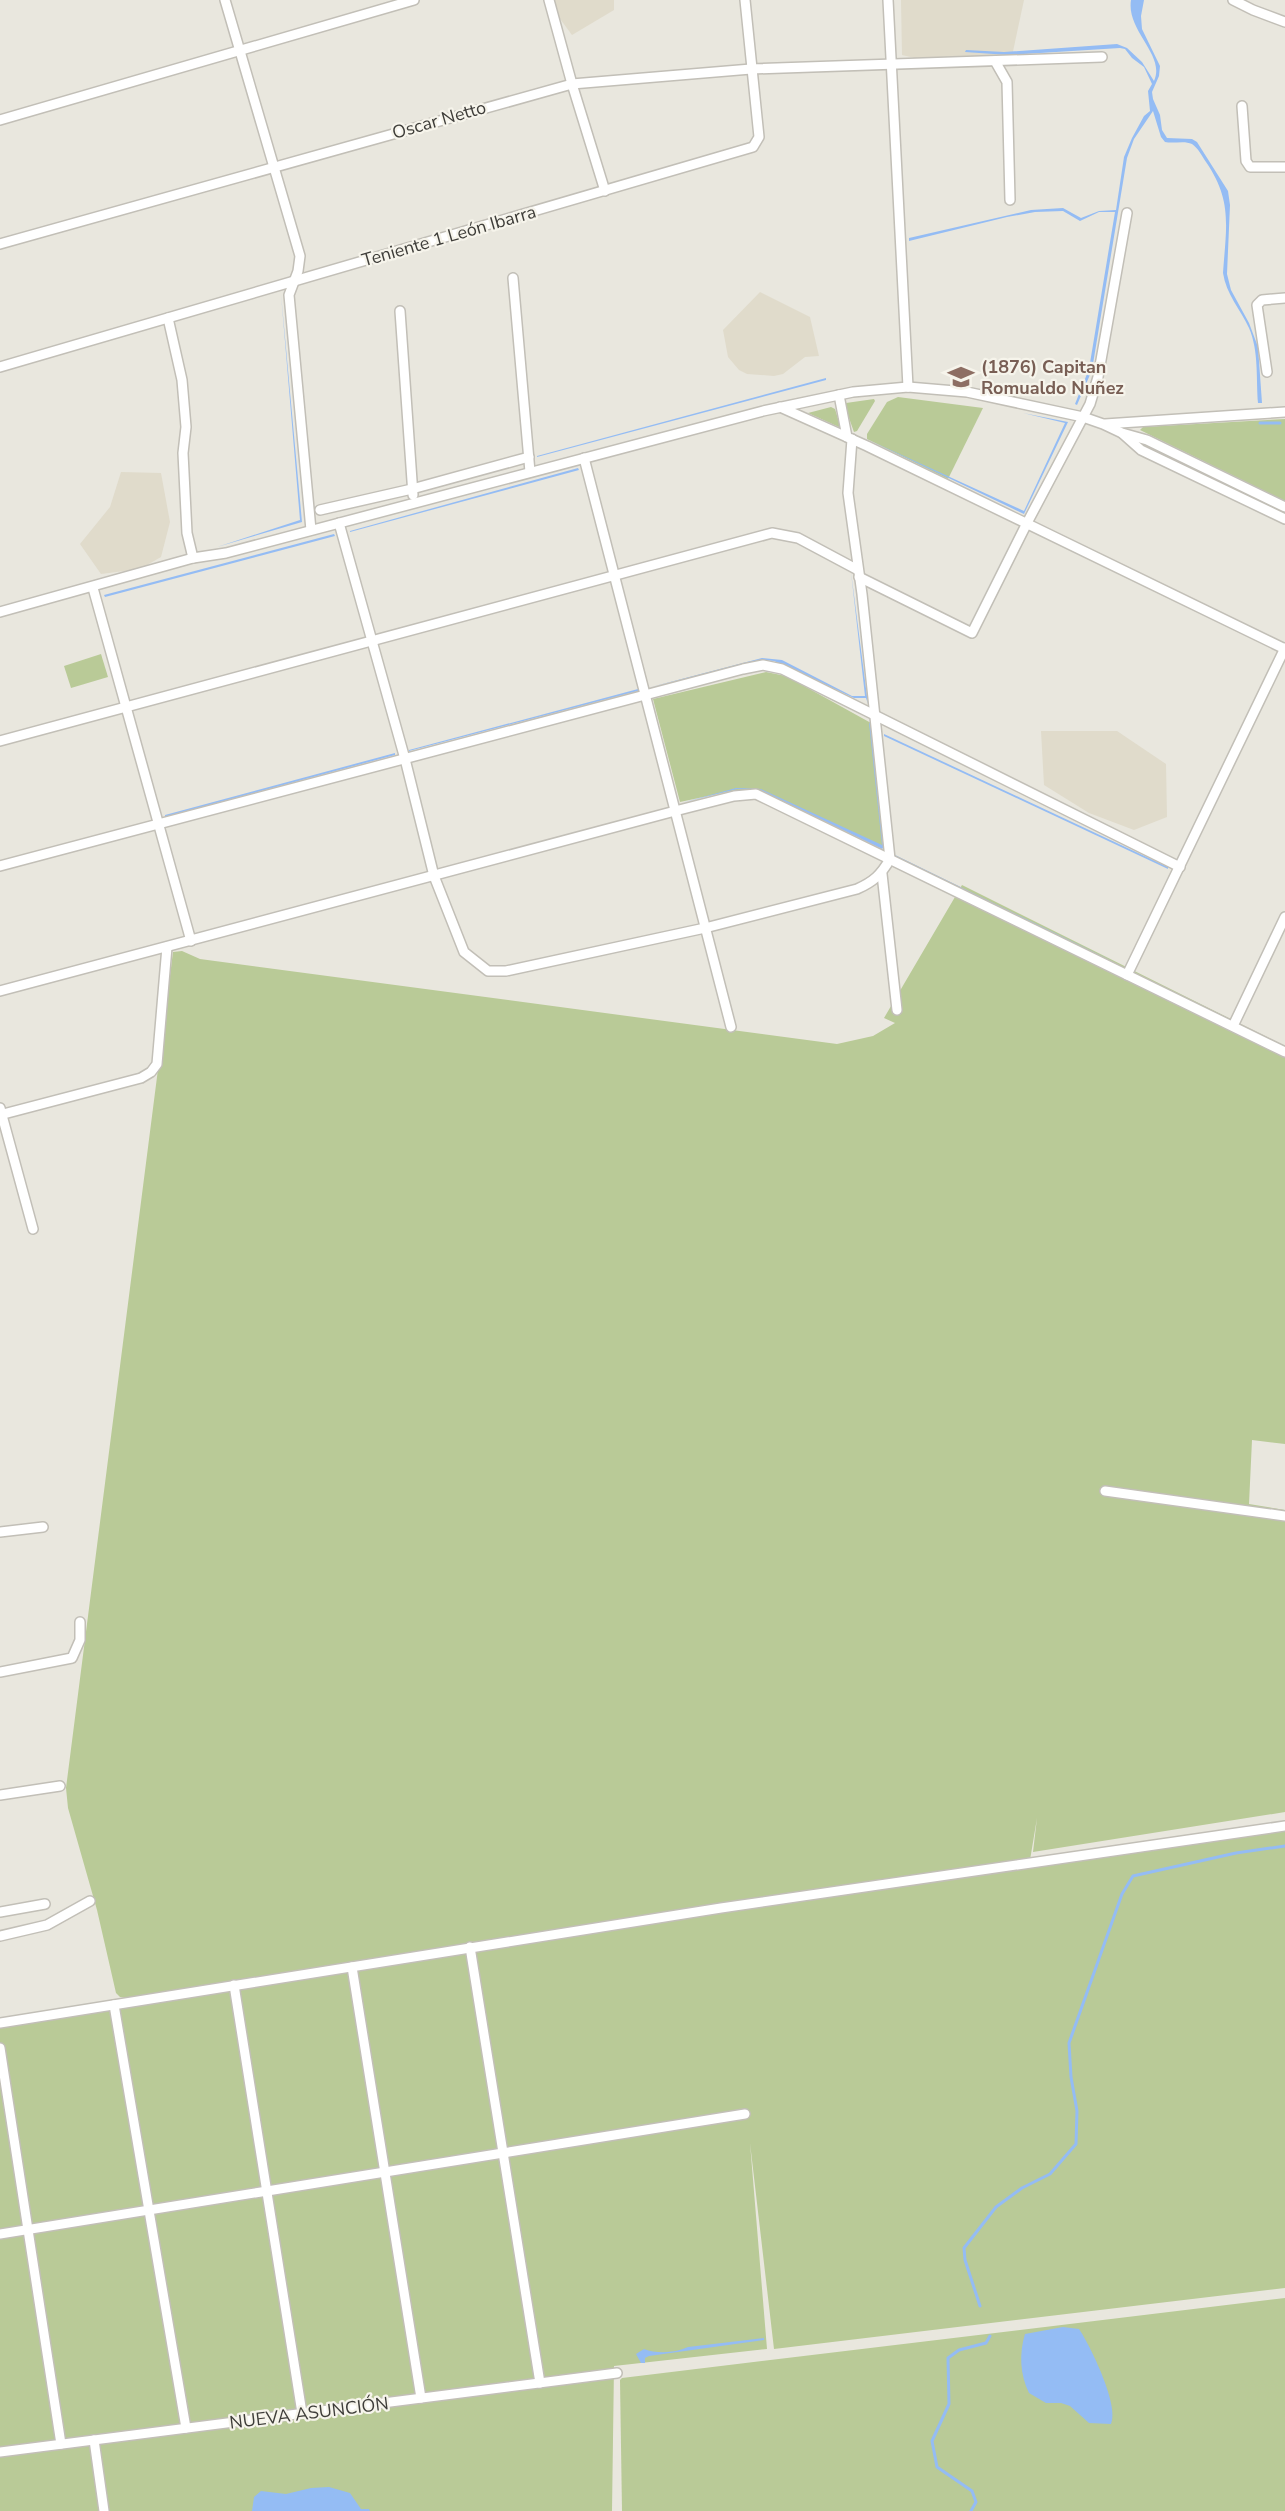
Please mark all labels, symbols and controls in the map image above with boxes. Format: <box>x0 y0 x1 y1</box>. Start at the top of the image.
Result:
street label: Oscar Netto <box>389 95 489 145</box>
street label: Teniente 1 León Ibarra <box>359 200 539 272</box>
place label: (1876) Capitan Romualdo Nuñez <box>981 355 1124 400</box>
school or university icon: (1876) Capitan Romualdo Nuñez <box>946 362 976 392</box>
street label: NUEVA ASUNCIÓN <box>228 2391 390 2435</box>

